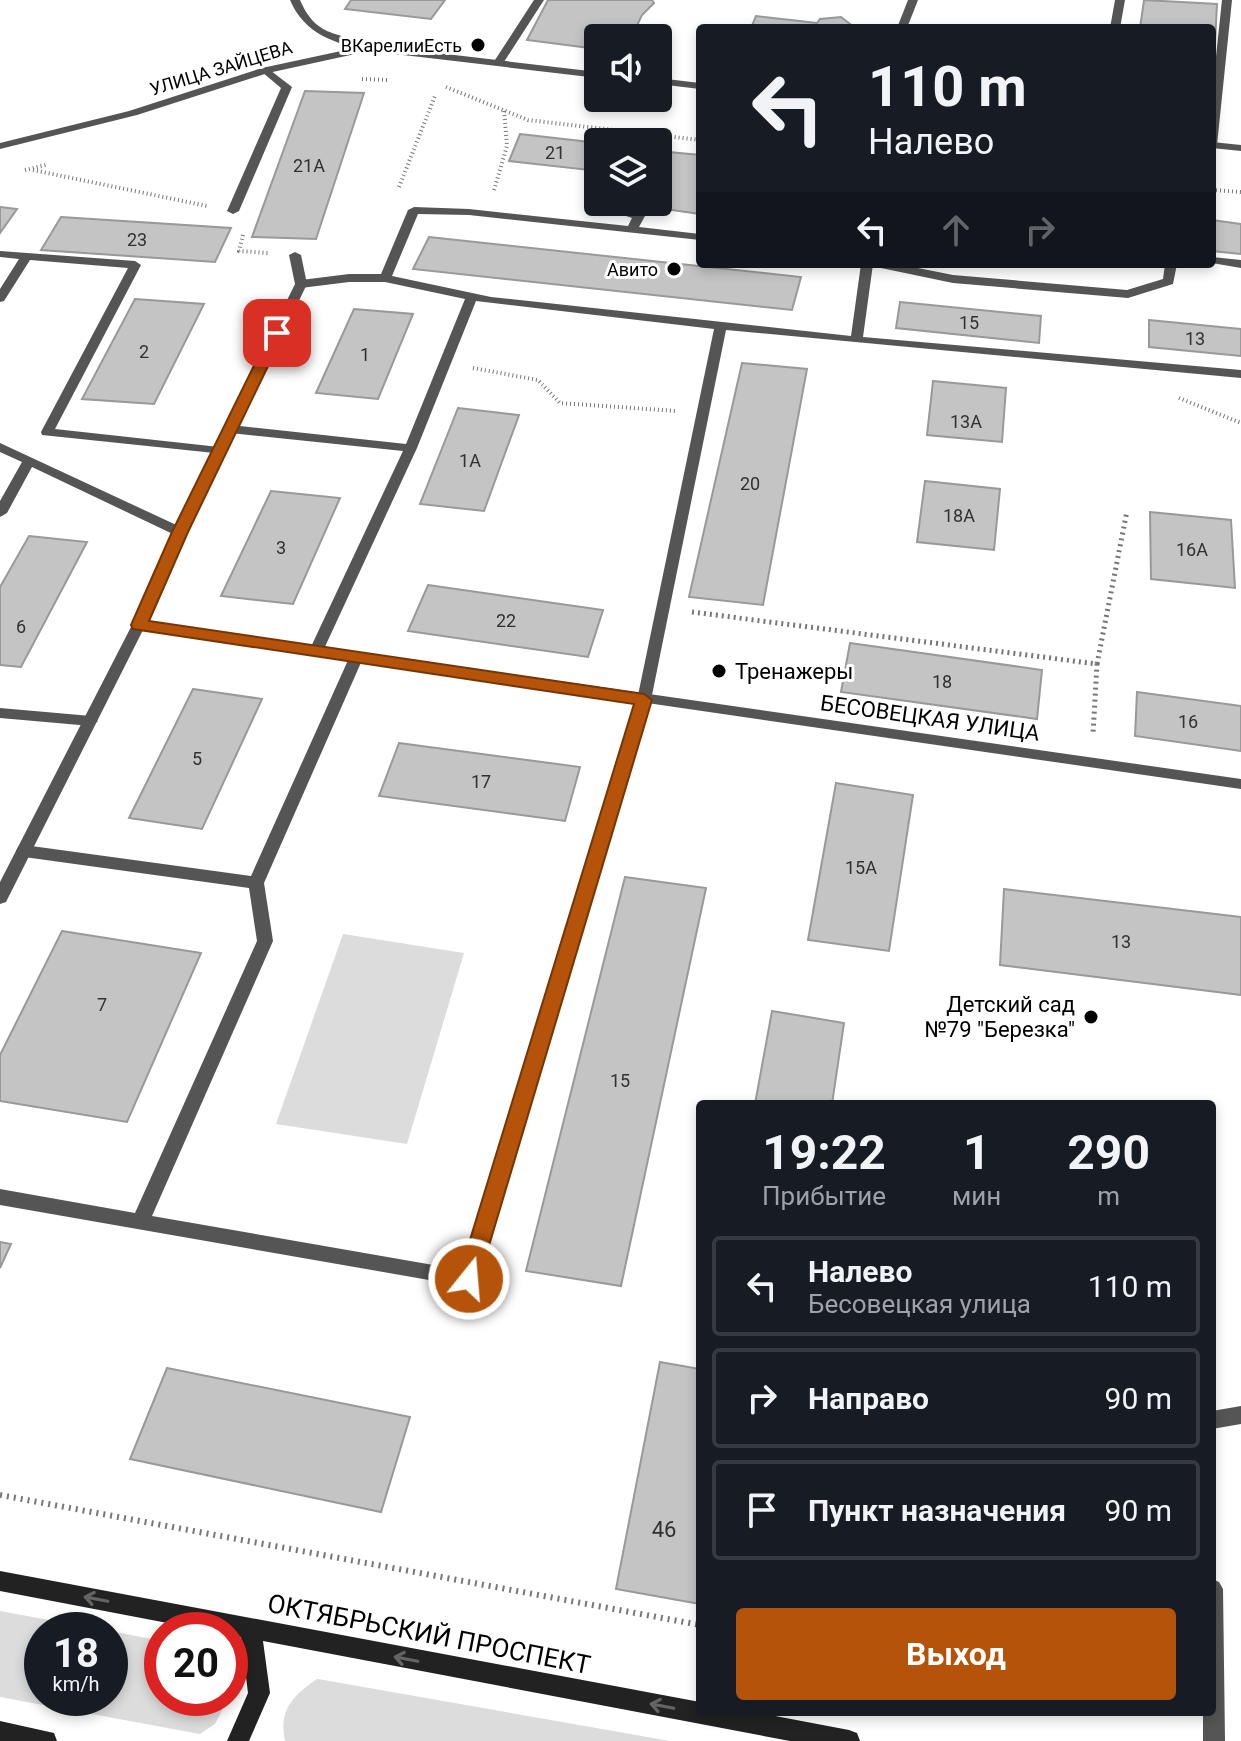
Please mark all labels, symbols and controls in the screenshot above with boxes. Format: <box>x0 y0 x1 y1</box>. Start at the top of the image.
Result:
map controls <box>584 24 672 216</box>
button: sound <box>584 24 672 112</box>
place label: ВКарелииЕсть <box>341 35 462 56</box>
street label: УЛИЦА ЗАЙЦЕВА <box>147 36 295 100</box>
marker: ВКарелииЕсть <box>469 36 487 54</box>
text: 110 m <box>868 54 1027 120</box>
icon: left <box>736 56 840 160</box>
text: Налево <box>868 121 994 163</box>
button: layers <box>584 128 672 216</box>
house number: 21 <box>545 142 565 163</box>
house number: 21А <box>293 155 325 176</box>
icon: left <box>850 208 894 252</box>
icon: ahead <box>934 208 978 252</box>
icon: right <box>1018 208 1062 252</box>
house number: 23 <box>127 229 147 250</box>
place label: Авито <box>607 259 658 280</box>
marker: Авито <box>665 260 683 278</box>
pin <box>243 299 311 367</box>
icon: arrive <box>255 311 299 355</box>
house number: 15 <box>959 312 979 333</box>
house number: 13 <box>1185 328 1205 349</box>
house number: 2 <box>139 341 149 362</box>
house number: 1 <box>360 344 370 365</box>
house number: 13А <box>950 411 982 432</box>
house number: 1А <box>459 450 481 471</box>
house number: 20 <box>740 473 760 494</box>
house number: 18А <box>943 505 975 526</box>
house number: 3 <box>276 537 286 558</box>
house number: 16А <box>1176 539 1208 560</box>
house number: 22 <box>496 610 516 631</box>
house number: 6 <box>16 616 26 637</box>
place label: Тренажеры <box>735 659 853 684</box>
marker: Тренажеры <box>710 662 728 680</box>
house number: 18 <box>932 671 952 692</box>
street label: БЕСОВЕЦКАЯ УЛИЦА <box>819 690 1042 746</box>
house number: 16 <box>1178 711 1198 732</box>
house number: 5 <box>192 748 202 769</box>
house number: 17 <box>471 771 491 792</box>
house number: 15А <box>845 857 877 878</box>
house number: 13 <box>1111 931 1131 952</box>
place label: Детский сад №79 "Березка" <box>924 992 1075 1042</box>
house number: 7 <box>97 994 107 1015</box>
marker: Детский сад №79 "Березка" <box>1082 1008 1100 1026</box>
house number: 15 <box>610 1070 630 1091</box>
text: 19:22 <box>762 1124 886 1181</box>
text: 1 <box>963 1124 990 1181</box>
text: 290 <box>1067 1124 1150 1181</box>
text: Прибытие <box>762 1181 886 1211</box>
text: мин <box>952 1181 1001 1211</box>
text: m <box>1097 1181 1120 1211</box>
position arrow <box>427 1237 511 1321</box>
text: Налево <box>808 1254 912 1289</box>
icon: left <box>740 1264 784 1308</box>
text: 110 m <box>1088 1269 1172 1304</box>
text: Бесовецкая улица <box>808 1289 1031 1319</box>
icon: right <box>740 1376 784 1420</box>
text: Направо <box>808 1381 929 1416</box>
text: 90 m <box>1105 1381 1172 1416</box>
icon: arrive <box>740 1488 784 1532</box>
text: Пункт назначения <box>808 1493 1066 1528</box>
text: 90 m <box>1105 1493 1172 1528</box>
house number: 46 <box>652 1517 676 1542</box>
street label: ОКТЯБРЬСКИЙ ПРОСПЕКТ <box>265 1588 593 1680</box>
one-way arrow <box>84 1591 109 1606</box>
button: Выход <box>736 1608 1176 1700</box>
speed limit sign: 20 <box>144 1612 248 1716</box>
text: 18 <box>53 1630 99 1677</box>
one-way arrow <box>394 1650 420 1665</box>
text: km/h <box>53 1672 99 1696</box>
one-way arrow <box>650 1698 675 1713</box>

